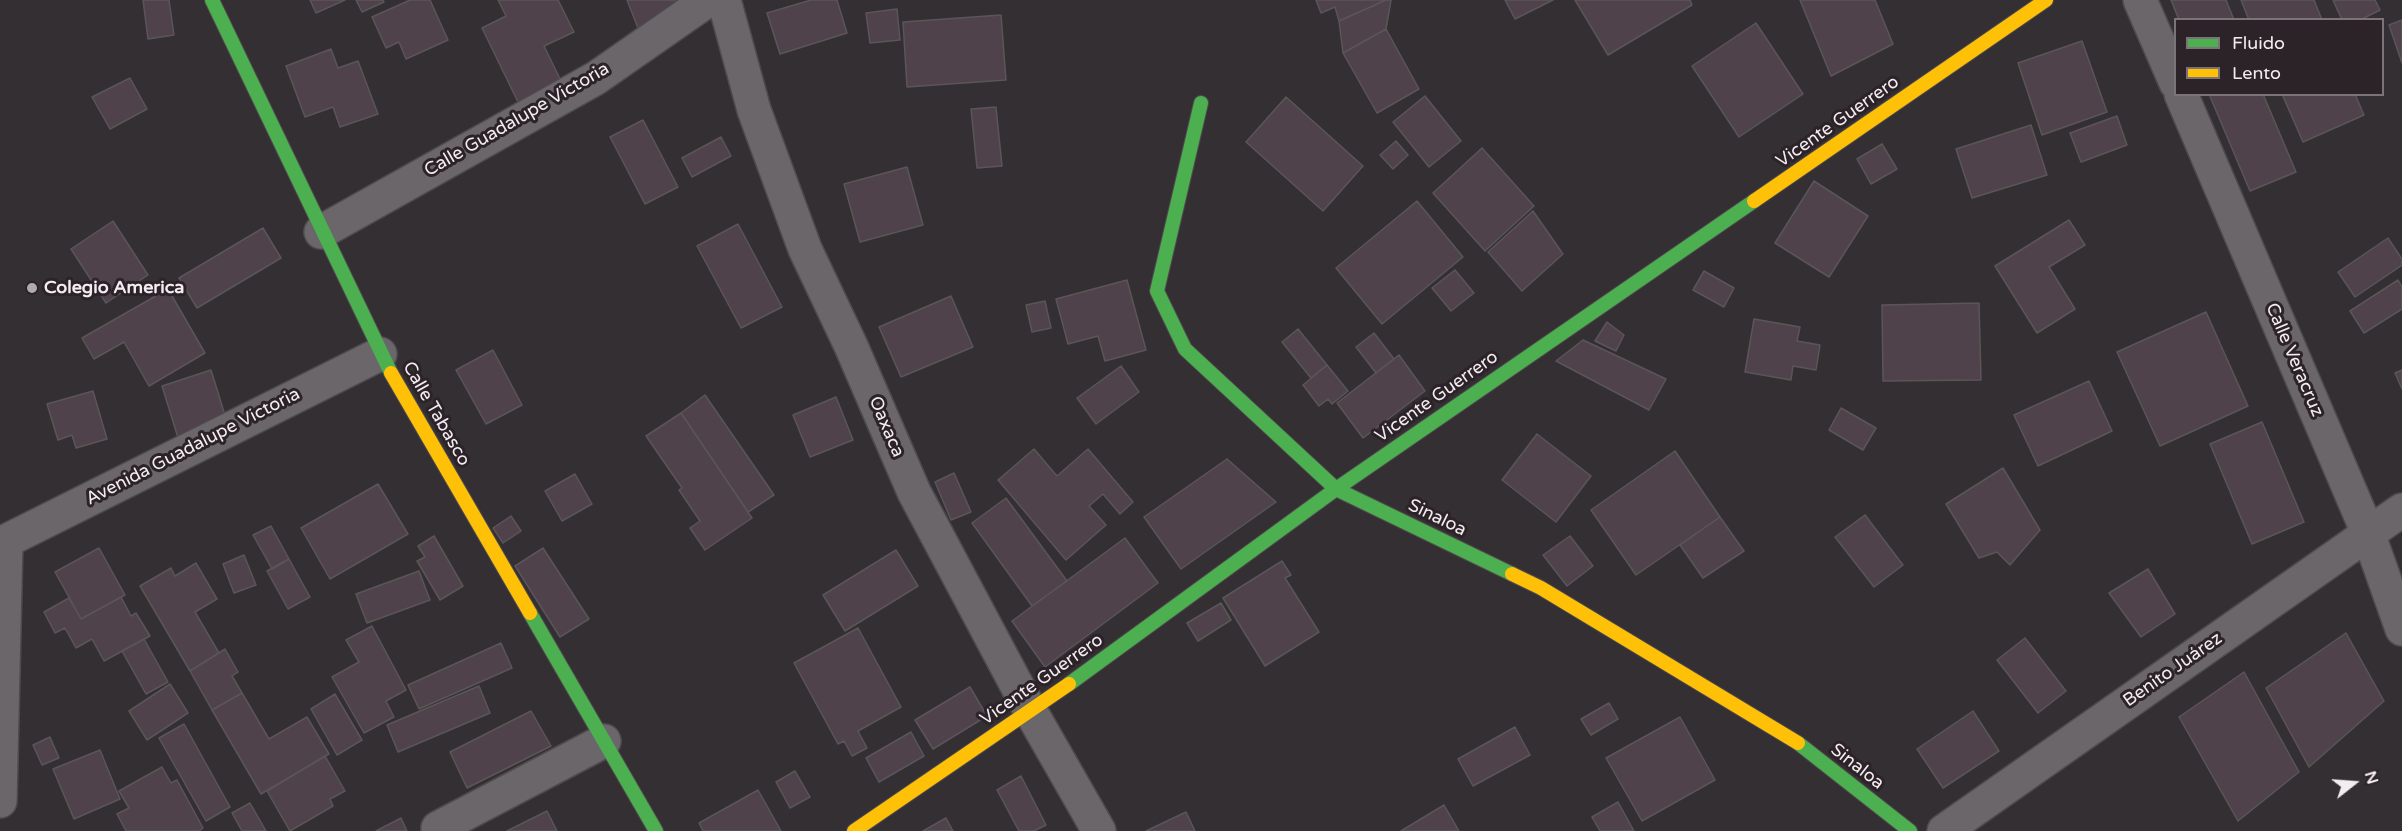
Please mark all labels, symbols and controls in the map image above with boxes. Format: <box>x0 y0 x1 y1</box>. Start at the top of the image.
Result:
legend <box>2174 18 2384 96</box>
text: Fluido <box>2232 32 2285 54</box>
street label: Calle Guadalupe Victoria <box>421 58 613 182</box>
text: Lento <box>2232 62 2281 84</box>
street label: Vicente Guerrero <box>1772 72 1904 172</box>
place label: Colegio America <box>44 277 184 299</box>
marker: Colegio America <box>25 281 39 295</box>
street label: Calle Veracruz <box>2260 300 2328 420</box>
street label: Vicente Guerrero <box>1371 347 1503 447</box>
street label: Calle Tabasco <box>397 358 475 470</box>
street label: Avenida Guadalupe Victoria <box>82 383 304 511</box>
street label: Oaxaca <box>864 393 908 461</box>
street label: Sinaloa <box>1404 495 1470 541</box>
street label: Benito Juárez <box>2119 628 2227 712</box>
street label: Vicente Guerrero <box>976 630 1108 730</box>
street label: Sinaloa <box>1826 739 1888 795</box>
north arrow <box>2324 753 2384 813</box>
text: N <box>2360 769 2383 787</box>

